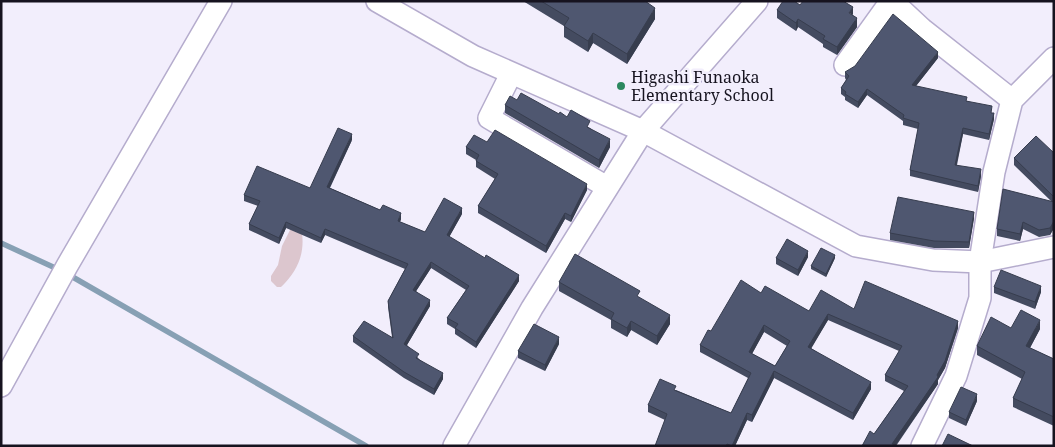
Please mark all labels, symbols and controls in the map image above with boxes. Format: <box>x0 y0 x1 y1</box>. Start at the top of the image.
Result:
place label: Higashi Funaoka Elementary School <box>631 66 774 106</box>
marker: Higashi Funaoka Elementary School <box>615 80 627 92</box>

